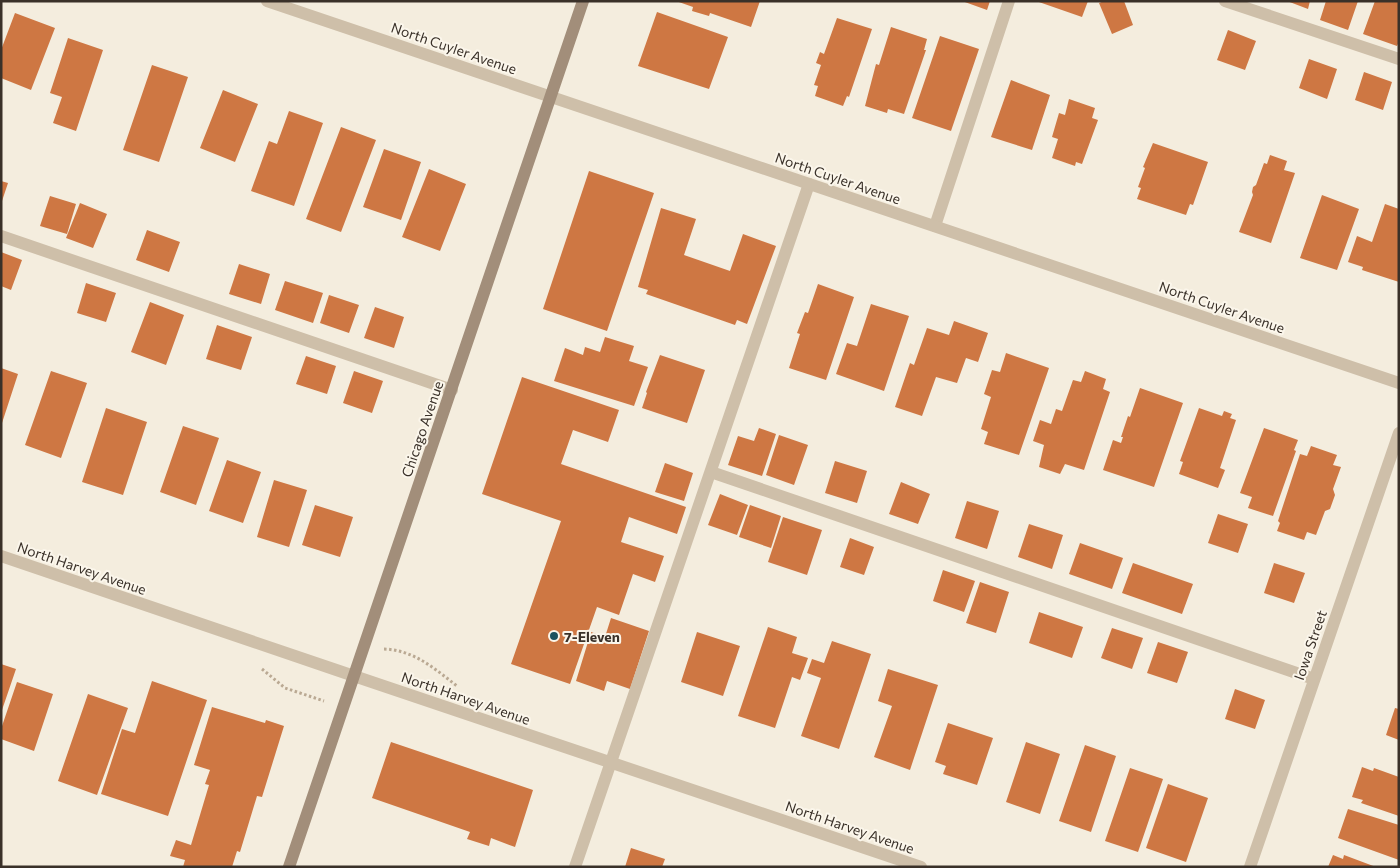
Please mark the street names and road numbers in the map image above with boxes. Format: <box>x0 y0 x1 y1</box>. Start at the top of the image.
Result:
street label: North Cuyler Avenue <box>389 19 519 77</box>
street label: North Cuyler Avenue <box>773 149 903 207</box>
street label: North Cuyler Avenue <box>1157 278 1287 336</box>
street label: Chicago Avenue <box>398 379 446 479</box>
street label: North Harvey Avenue <box>15 538 149 598</box>
street label: Iowa Street <box>1290 608 1330 682</box>
street label: North Harvey Avenue <box>399 668 533 728</box>
street label: North Harvey Avenue <box>783 797 917 857</box>

